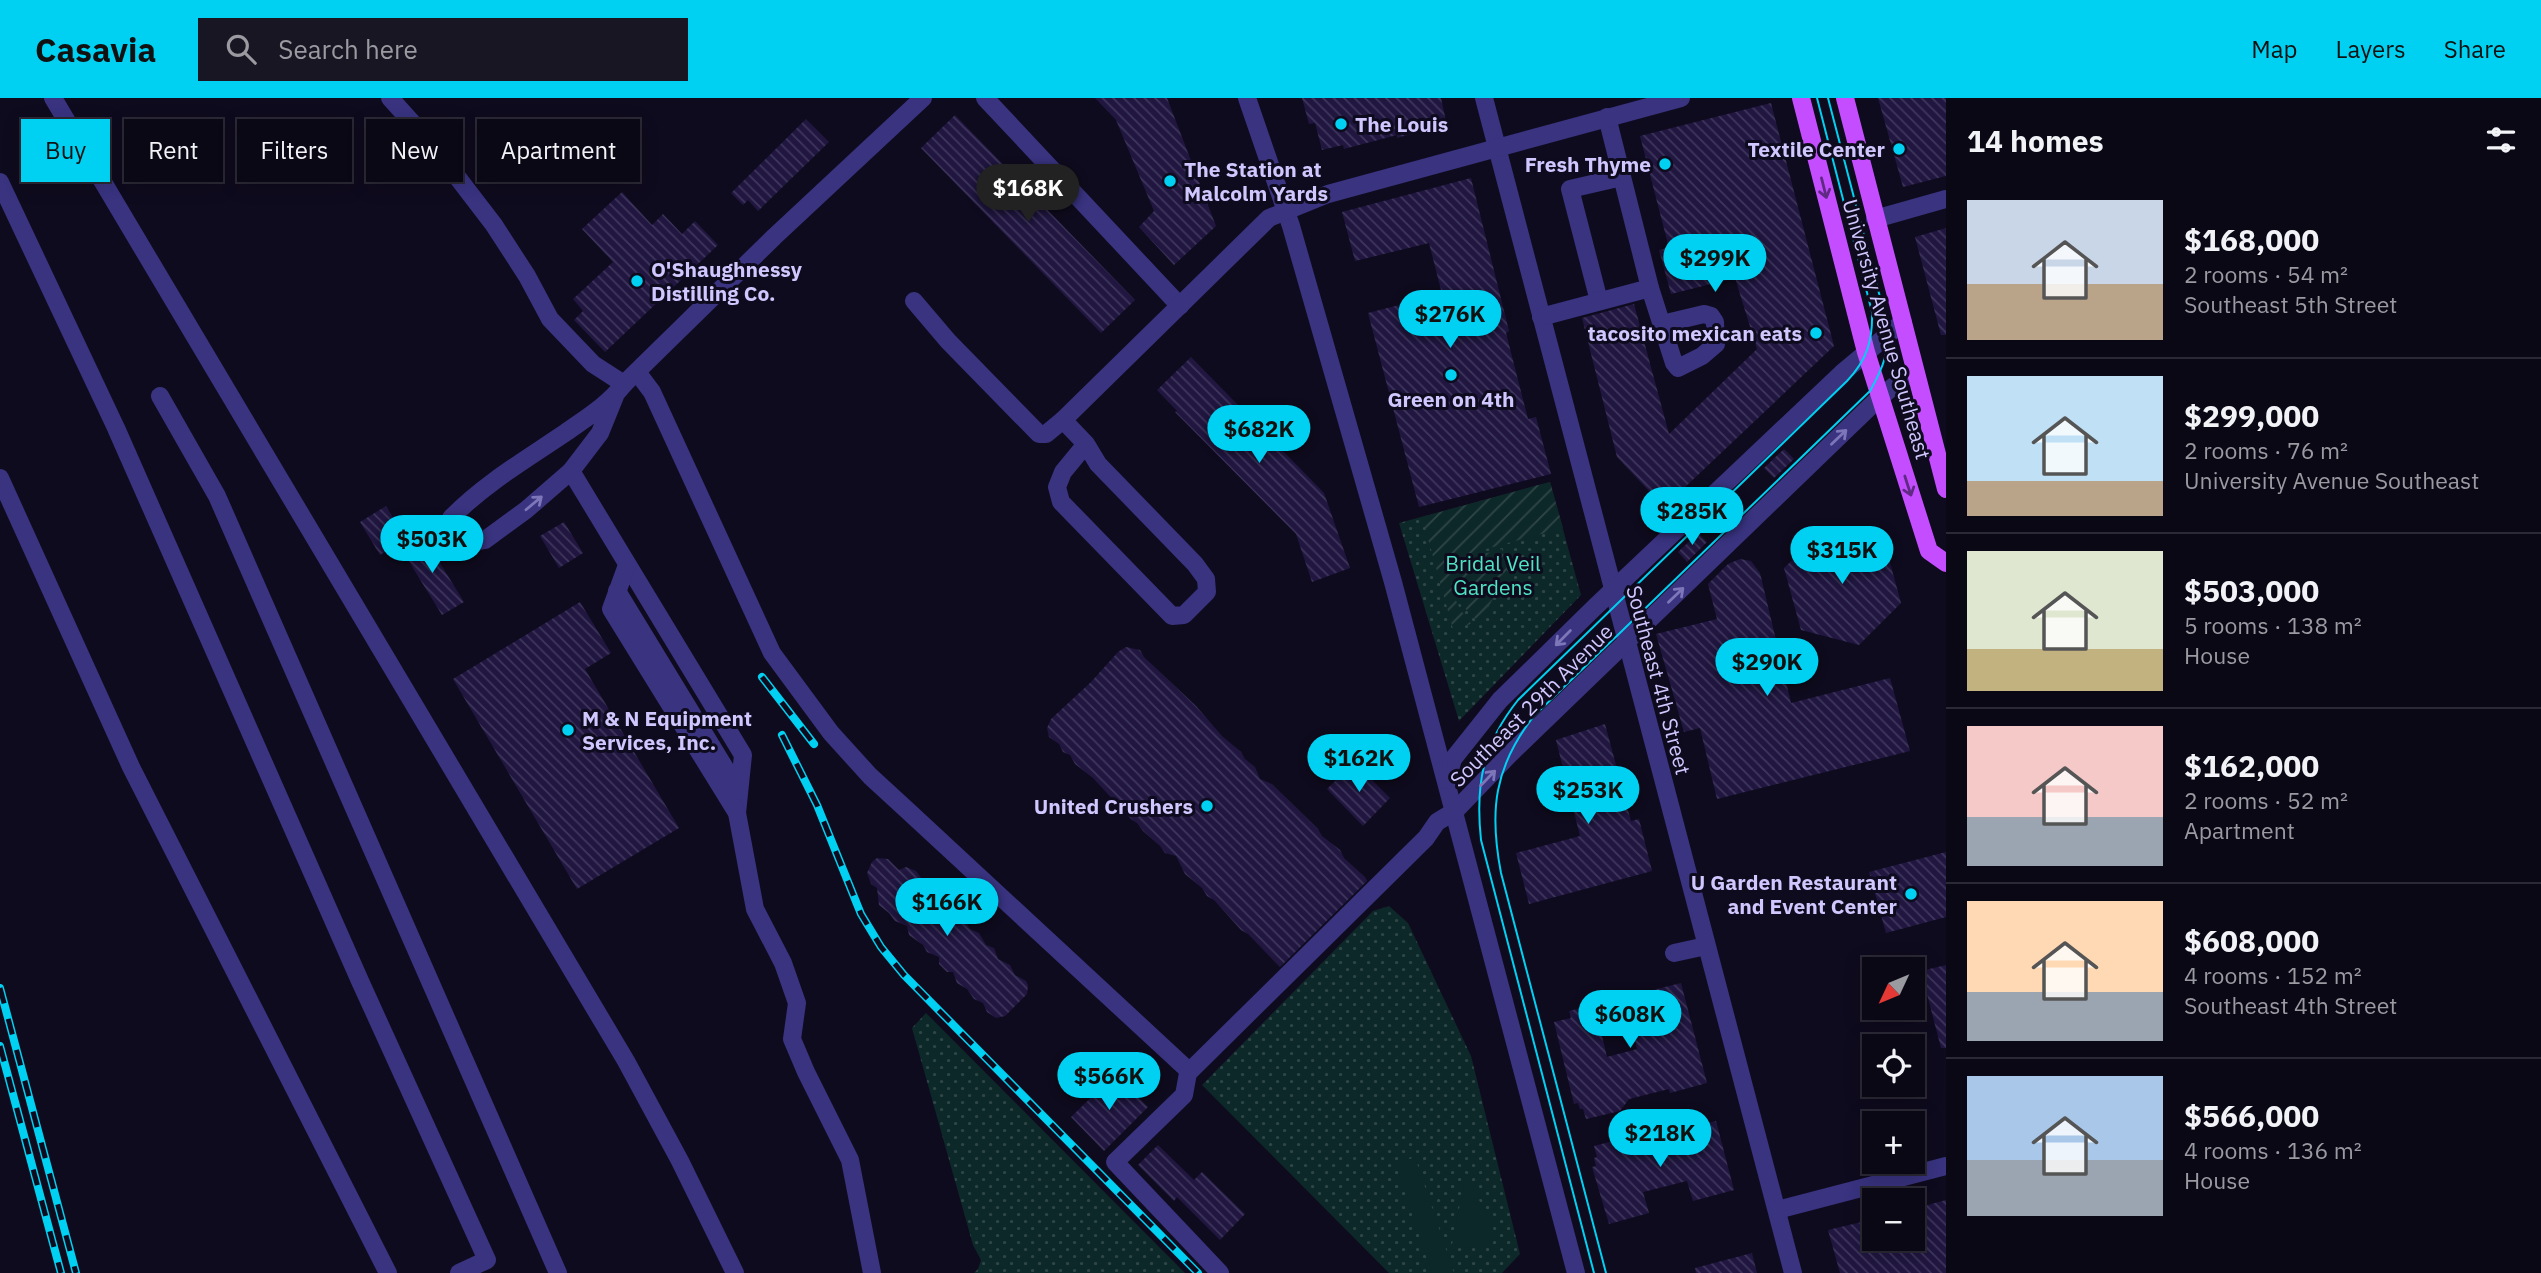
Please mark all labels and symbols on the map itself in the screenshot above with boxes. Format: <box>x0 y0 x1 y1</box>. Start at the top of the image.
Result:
place label: The Louis <box>1355 110 1448 138</box>
marker: The Louis <box>1333 116 1349 132</box>
place label: Textile Center <box>1747 135 1886 163</box>
marker: Textile Center <box>1891 141 1907 157</box>
place label: Fresh Thyme <box>1525 150 1651 178</box>
place label: The Station at Malcolm Yards <box>1184 155 1328 207</box>
marker: Fresh Thyme <box>1657 156 1673 172</box>
pin: $168K <box>979 164 1077 224</box>
marker: The Station at Malcolm Yards <box>1162 173 1178 189</box>
one-way arrow <box>1818 176 1831 199</box>
street label: University Avenue Southeast <box>1836 196 1938 462</box>
pin: $299K <box>1666 234 1764 294</box>
place label: O'Shaughnessy Distilling Co. <box>651 255 803 307</box>
marker: O'Shaughnessy Distilling Co. <box>629 273 645 289</box>
pin: $276K <box>1401 290 1499 350</box>
place label: tacosito mexican eats <box>1588 319 1802 347</box>
marker: tacosito mexican eats <box>1808 325 1824 341</box>
marker: Green on 4th <box>1443 367 1459 383</box>
place label: Green on 4th <box>1387 385 1515 413</box>
pin: $682K <box>1210 406 1308 465</box>
one-way arrow <box>1830 428 1847 445</box>
one-way arrow <box>1902 474 1915 496</box>
pin: $285K <box>1643 488 1741 547</box>
one-way arrow <box>524 495 542 511</box>
pin: $503K <box>383 516 481 575</box>
pin: $315K <box>1793 526 1891 586</box>
park label: Bridal Veil Gardens <box>1445 549 1541 601</box>
street label: Southeast 4th Street <box>1620 582 1698 778</box>
one-way arrow <box>1667 587 1684 604</box>
street label: Southeast 29th Avenue <box>1443 617 1619 793</box>
one-way arrow <box>1555 630 1572 647</box>
pin: $290K <box>1718 638 1816 698</box>
place label: M & N Equipment Services, Inc. <box>582 704 752 756</box>
marker: M & N Equipment Services, Inc. <box>560 722 576 738</box>
pin: $162K <box>1310 734 1408 794</box>
pin: $253K <box>1539 766 1637 826</box>
one-way arrow <box>1480 770 1497 787</box>
place label: United Crushers <box>1034 792 1193 820</box>
marker: United Crushers <box>1199 798 1215 814</box>
place label: U Garden Restaurant and Event Center <box>1691 868 1898 920</box>
pin: $166K <box>898 878 996 938</box>
marker: U Garden Restaurant and Event Center <box>1903 886 1919 902</box>
north arrow <box>1862 957 1925 1020</box>
pin: $608K <box>1581 990 1679 1050</box>
pin: $566K <box>1060 1052 1158 1112</box>
pin: $218K <box>1611 1110 1709 1169</box>

